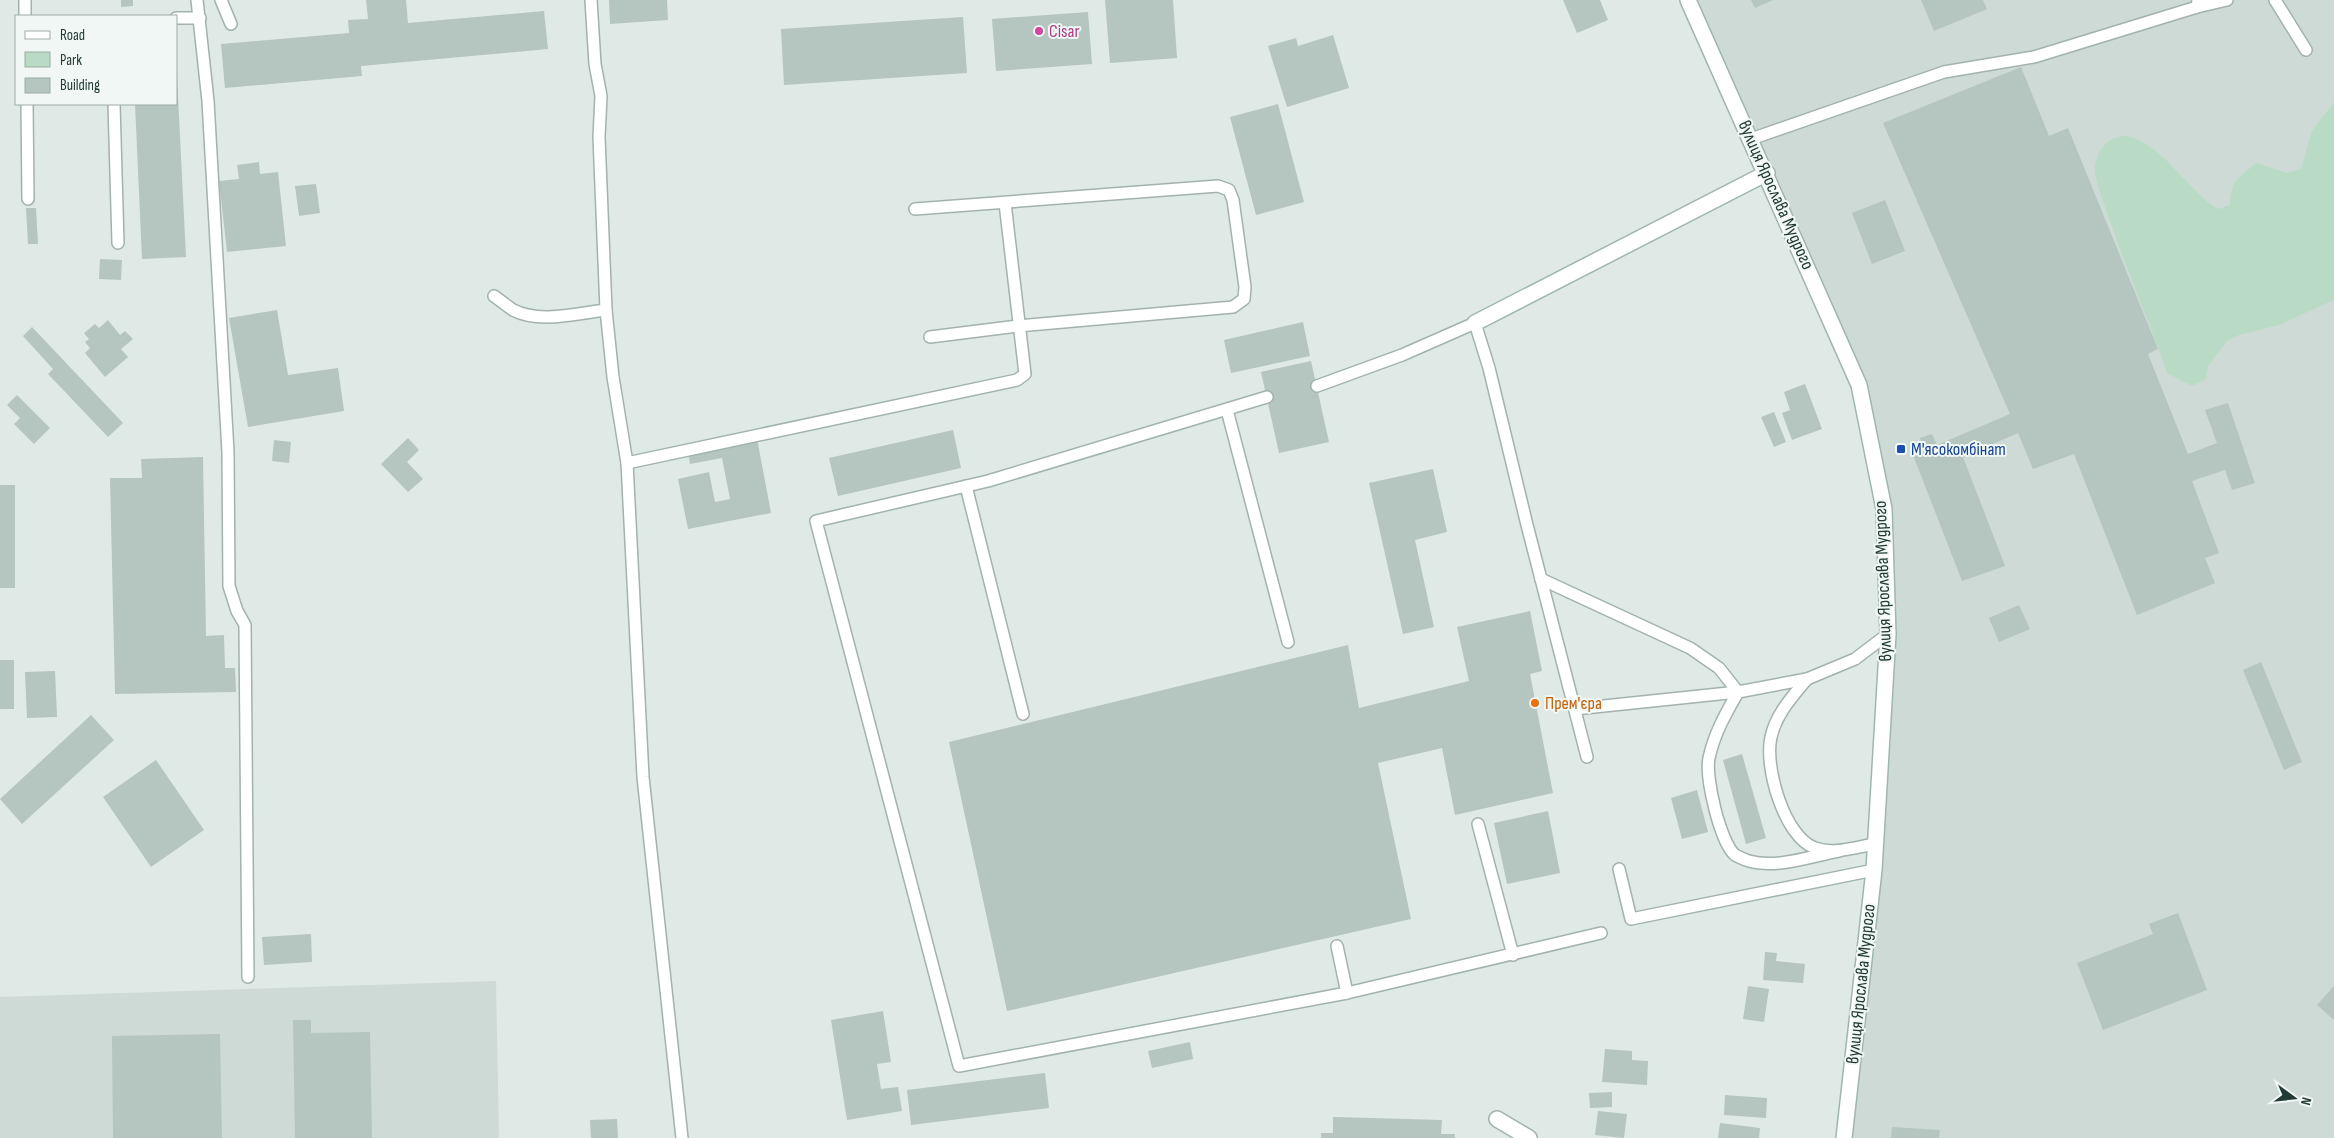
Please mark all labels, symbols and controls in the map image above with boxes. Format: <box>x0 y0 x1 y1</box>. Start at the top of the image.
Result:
legend <box>15 15 178 105</box>
place label: Cisar <box>1049 21 1080 42</box>
marker: Cisar <box>1033 25 1045 37</box>
text: Road <box>60 26 85 45</box>
text: Park <box>60 51 82 70</box>
text: Building <box>60 76 100 95</box>
street label: вулиця Ярослава Мудрого <box>1734 117 1818 273</box>
place label: М'ясокомбінат <box>1911 439 2006 460</box>
marker: М'ясокомбінат <box>1895 443 1907 455</box>
street label: вулиця Ярослава Мудрого <box>1870 500 1896 662</box>
place label: Прем'єра <box>1545 693 1602 714</box>
marker: Прем'єра <box>1529 697 1541 709</box>
street label: вулиця Ярослава Мудрого <box>1842 903 1880 1065</box>
north arrow <box>2269 1073 2319 1123</box>
text: N <box>2297 1095 2315 1107</box>

